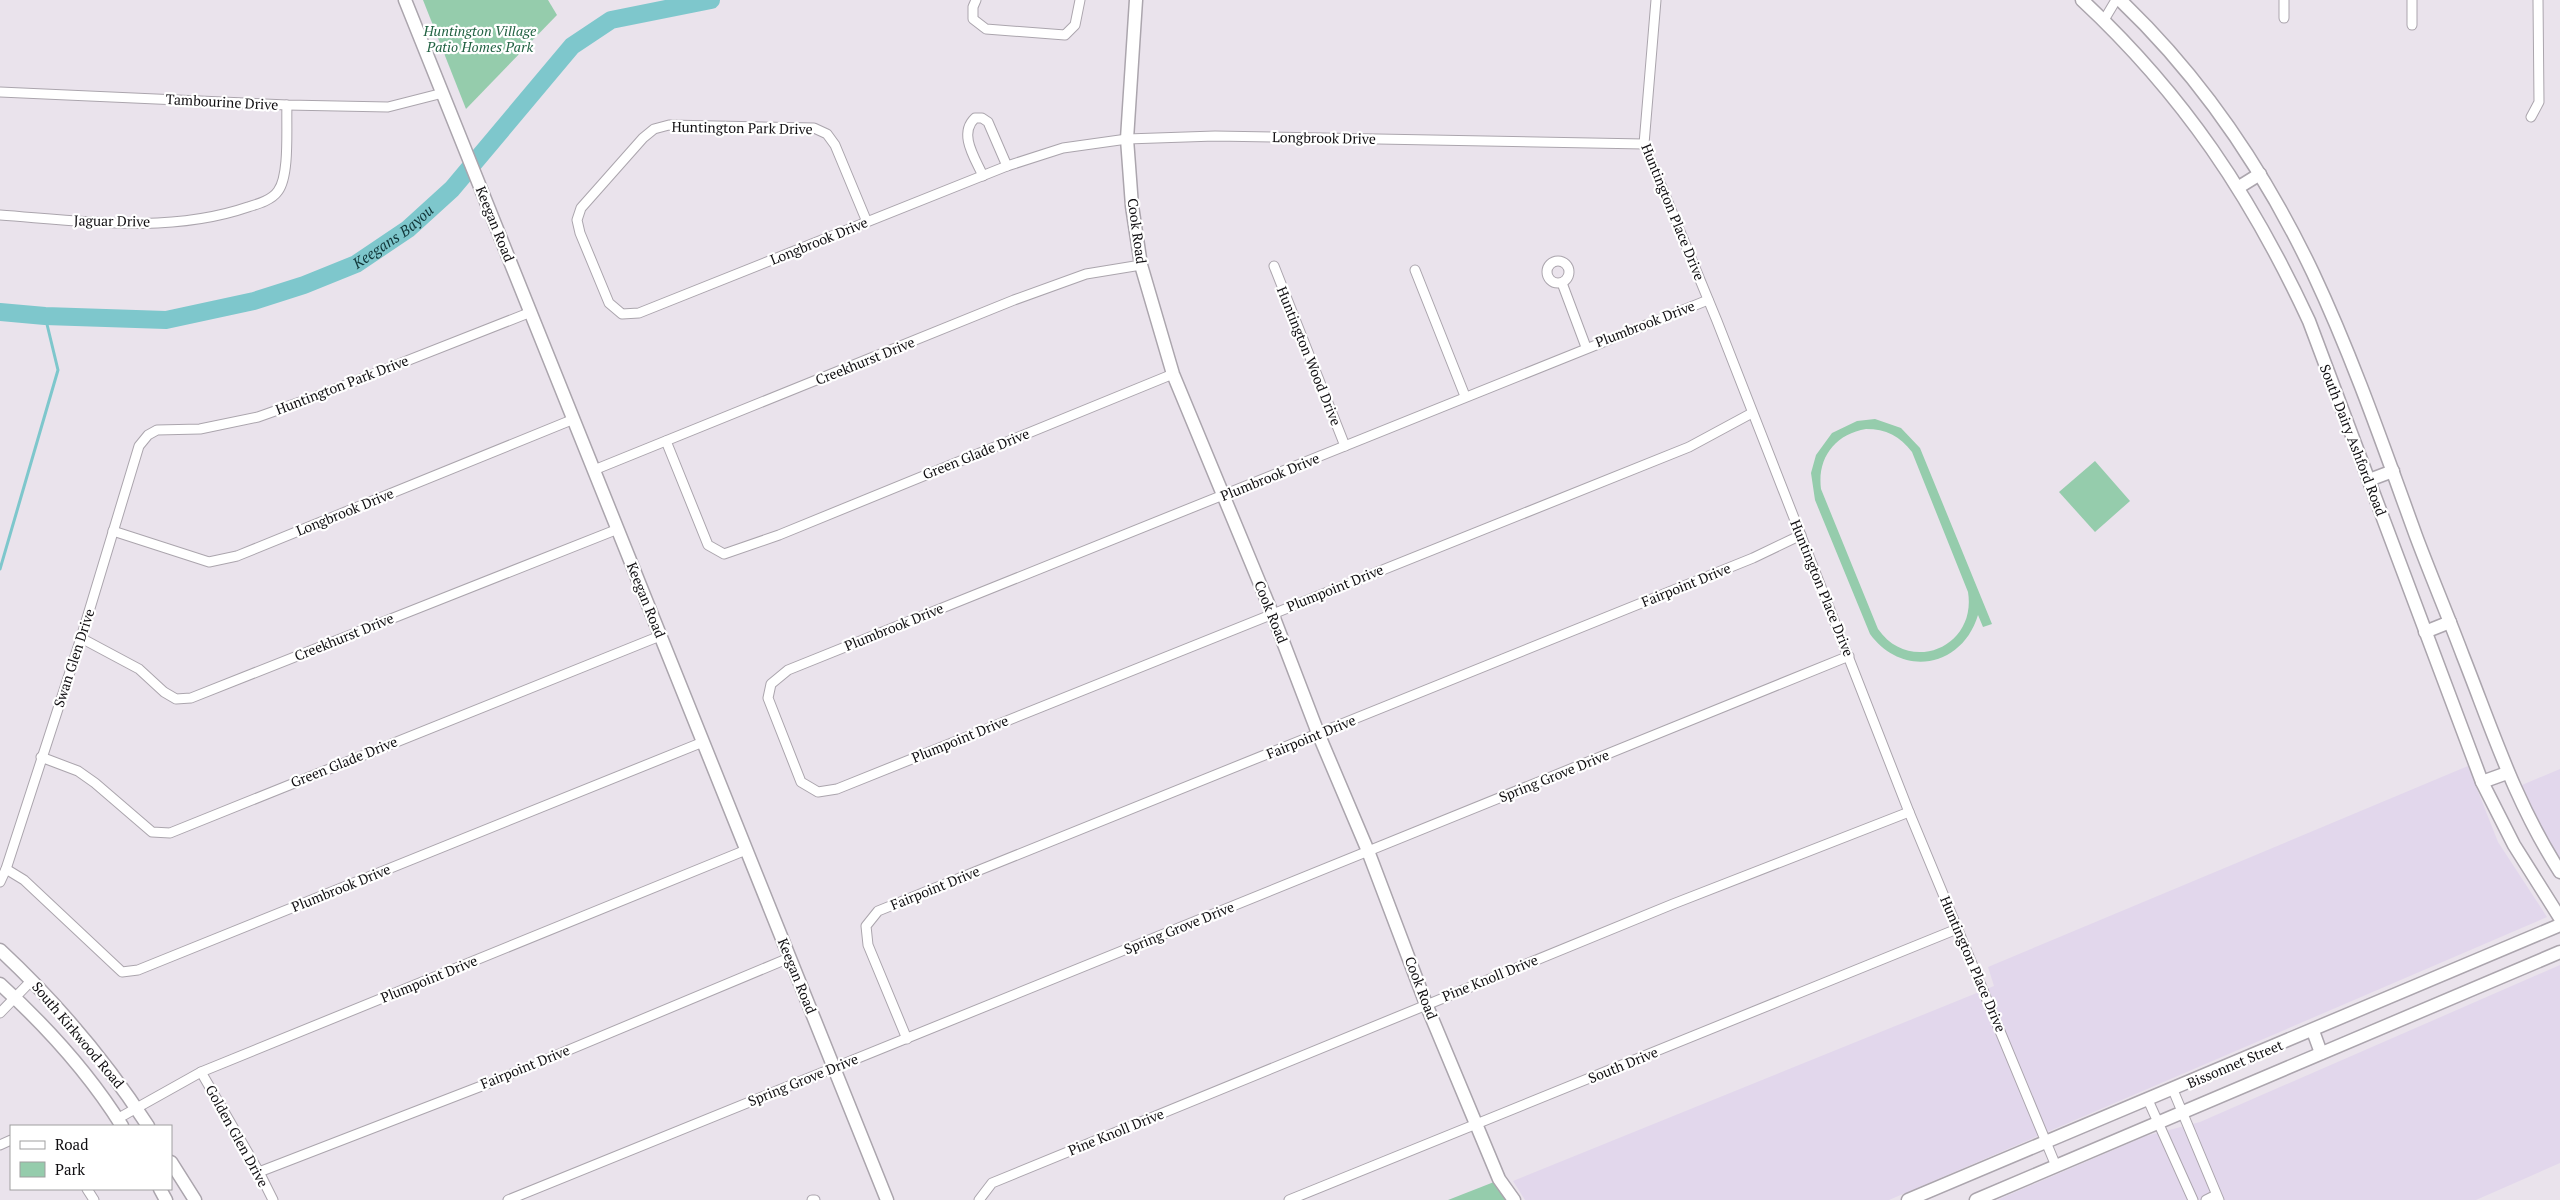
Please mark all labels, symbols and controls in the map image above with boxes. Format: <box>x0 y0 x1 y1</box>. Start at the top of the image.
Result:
park label: Huntington Village Patio Homes Park <box>423 21 537 56</box>
street label: Tambourine Drive <box>165 89 279 114</box>
street label: Huntington Park Drive <box>671 117 813 138</box>
street label: Longbrook Drive <box>1272 127 1376 148</box>
street label: Huntington Place Drive <box>1637 141 1710 283</box>
street label: Keegan Road <box>472 183 519 265</box>
street label: Cook Road <box>1123 197 1152 265</box>
water label: Keegans Bayou <box>347 200 437 273</box>
street label: Jaguar Drive <box>74 210 150 231</box>
street label: Longbrook Drive <box>767 212 870 269</box>
street label: Huntington Wood Drive <box>1273 283 1346 428</box>
street label: Plumbrook Drive <box>1592 296 1697 351</box>
street label: Creekhurst Drive <box>812 332 917 389</box>
street label: Huntington Park Drive <box>273 350 411 419</box>
street label: South Dairy Ashford Road <box>2316 361 2391 519</box>
street label: Green Glade Drive <box>920 423 1032 484</box>
street label: Plumbrook Drive <box>1217 448 1322 505</box>
street label: Longbrook Drive <box>293 483 396 540</box>
street label: Huntington Place Drive <box>1786 517 1859 659</box>
street label: Fairpoint Drive <box>1638 558 1733 611</box>
street label: Keegan Road <box>623 559 670 641</box>
street label: Plumpoint Drive <box>1284 559 1386 616</box>
street label: Cook Road <box>1250 578 1293 646</box>
street label: Plumbrook Drive <box>841 598 946 655</box>
street label: Swan Glen Drive <box>49 606 98 710</box>
street label: Creekhurst Drive <box>291 608 396 665</box>
street label: Plumpoint Drive <box>909 710 1011 767</box>
street label: Fairpoint Drive <box>1263 710 1358 763</box>
street label: Green Glade Drive <box>288 731 400 792</box>
street label: Spring Grove Drive <box>1496 745 1612 806</box>
street label: Plumbrook Drive <box>288 859 393 916</box>
street label: Fairpoint Drive <box>887 861 982 914</box>
street label: Huntington Place Drive <box>1936 893 2011 1035</box>
street label: Spring Grove Drive <box>1121 897 1237 958</box>
street label: Keegan Road <box>774 935 821 1017</box>
street label: Plumpoint Drive <box>378 950 480 1007</box>
street label: Pine Knoll Drive <box>1439 950 1540 1005</box>
street label: Cook Road <box>1401 954 1442 1022</box>
street label: South Kirkwood Road <box>28 977 129 1092</box>
street label: Bissonnet Street <box>2184 1034 2286 1092</box>
street label: Fairpoint Drive <box>477 1040 572 1093</box>
street label: South Drive <box>1585 1042 1660 1087</box>
street label: Spring Grove Drive <box>745 1049 861 1110</box>
street label: Golden Glen Drive <box>201 1081 273 1190</box>
street label: Pine Knoll Drive <box>1065 1104 1166 1159</box>
legend <box>10 1125 172 1190</box>
text: Road <box>55 1134 88 1154</box>
text: Park <box>55 1159 85 1179</box>

